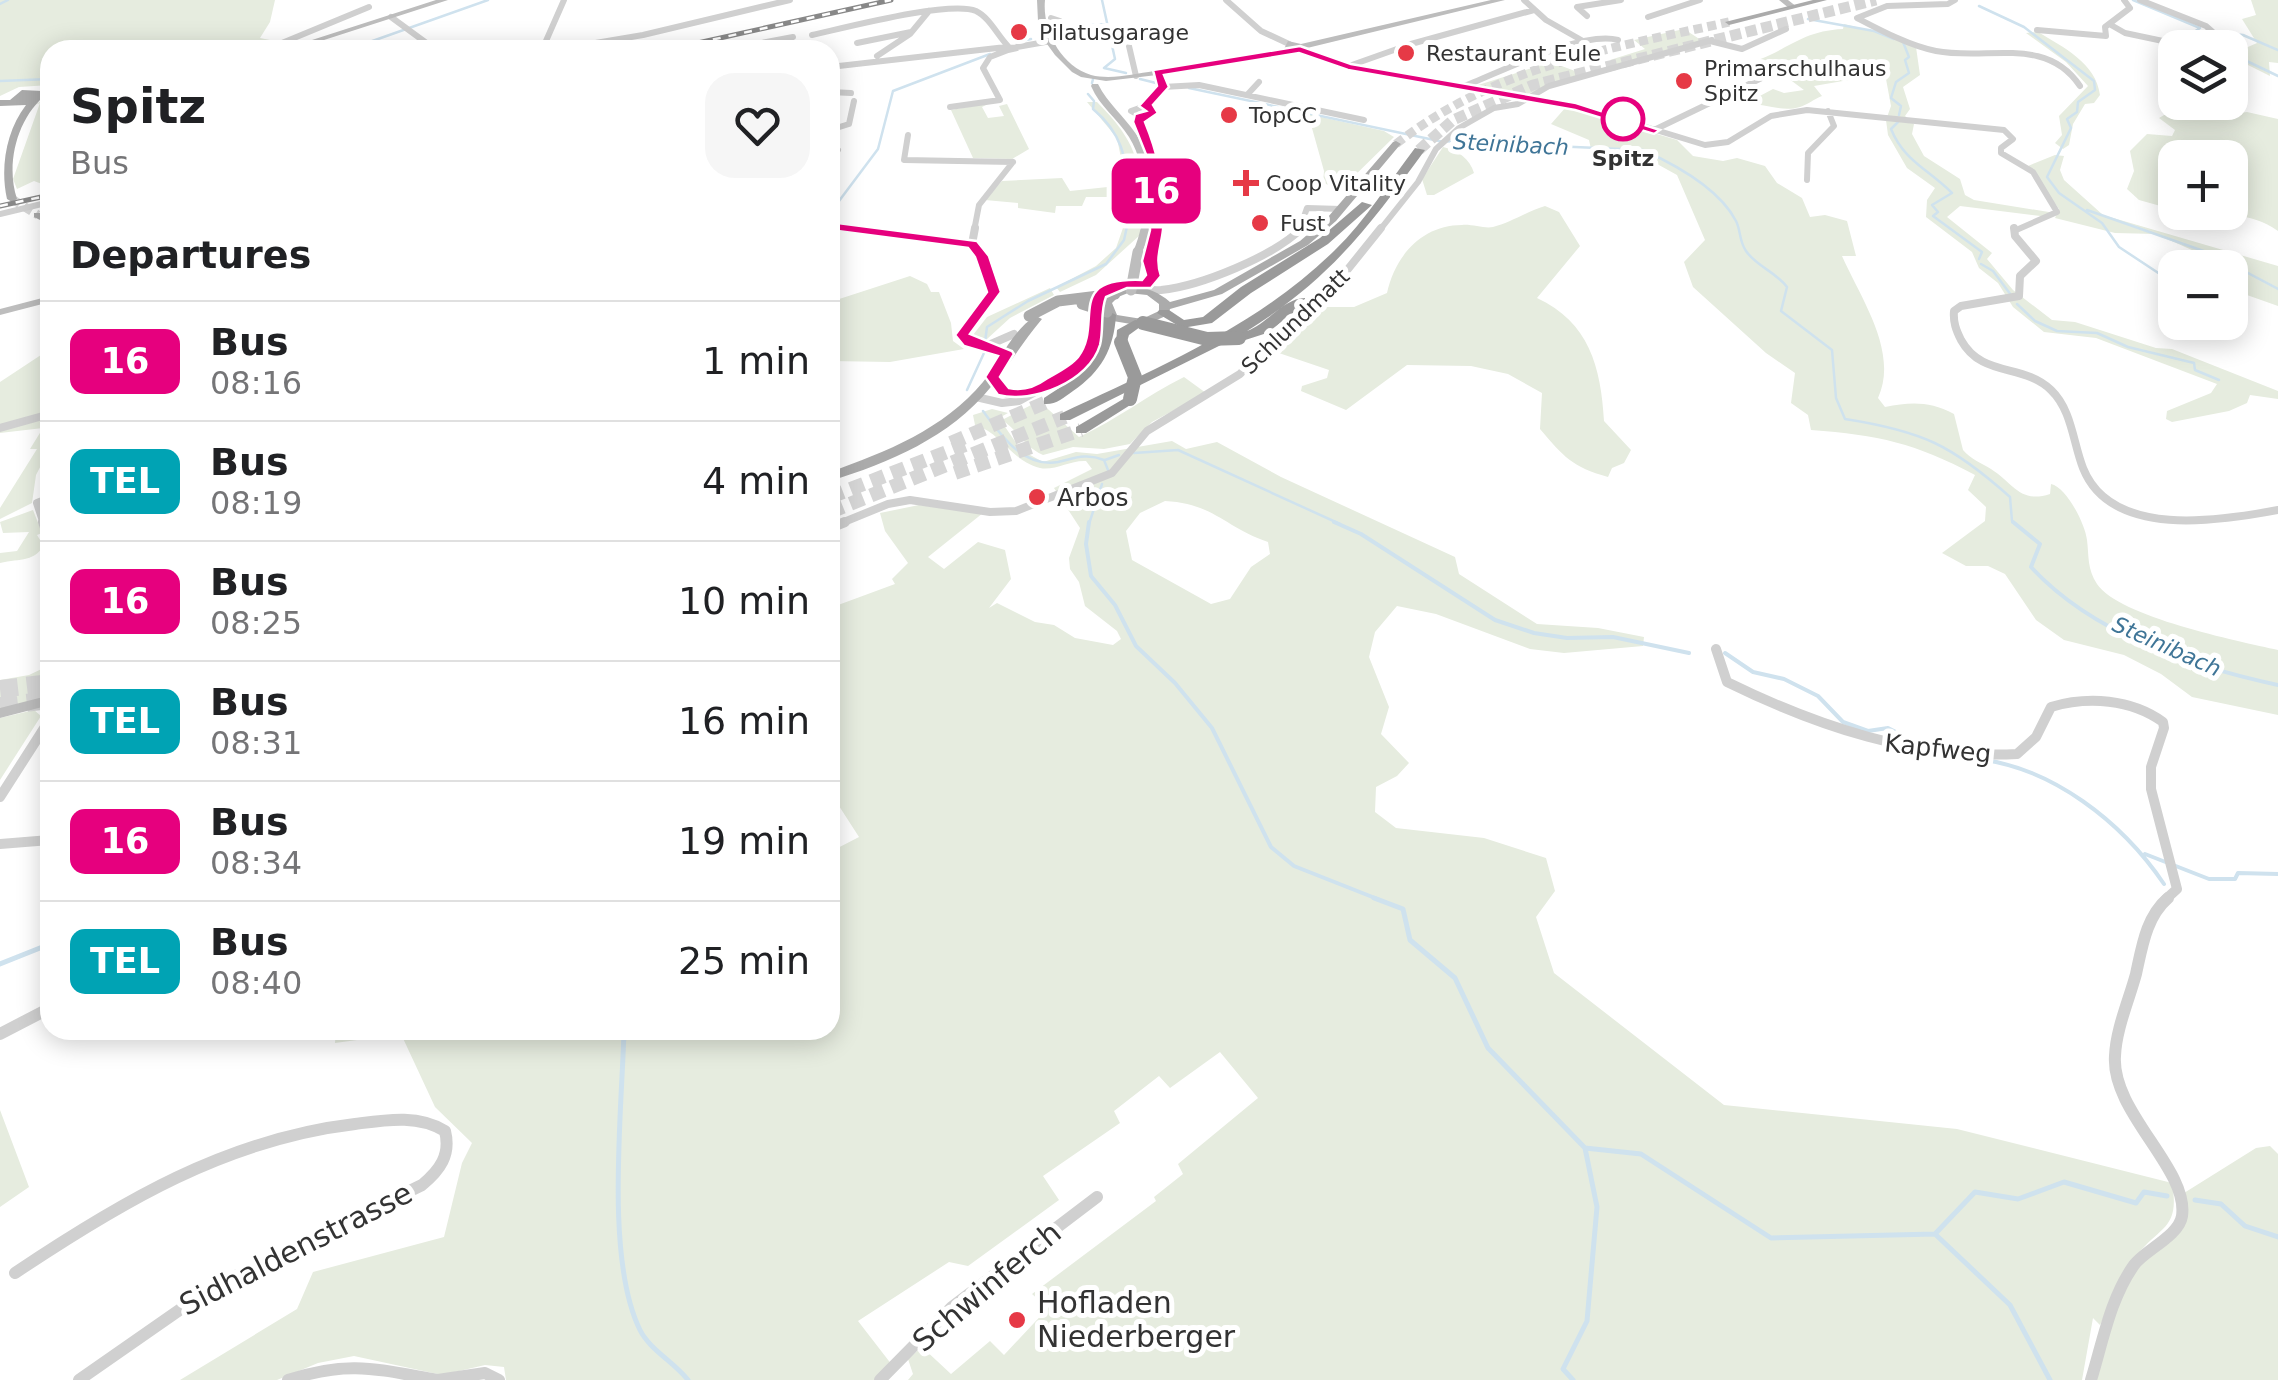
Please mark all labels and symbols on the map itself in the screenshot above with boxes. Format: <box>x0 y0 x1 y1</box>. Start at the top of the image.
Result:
place label: Pilatusgarage <box>1039 20 1189 45</box>
marker: Pilatusgarage <box>1008 21 1030 43</box>
place label: Restaurant Eule <box>1426 41 1601 66</box>
marker: Restaurant Eule <box>1395 42 1417 64</box>
place label: Primarschulhaus Spitz <box>1704 56 1886 106</box>
marker: Primarschulhaus Spitz <box>1673 70 1695 92</box>
marker: Spitz <box>1602 98 1644 140</box>
place label: TopCC <box>1248 103 1317 128</box>
marker: TopCC <box>1218 104 1240 126</box>
water label: Steinibach <box>1453 129 1569 160</box>
place label: Spitz <box>1592 146 1654 171</box>
line badge: 16 <box>1111 158 1201 224</box>
place label: Coop Vitality <box>1266 171 1406 196</box>
marker: Coop Vitality <box>1235 172 1257 194</box>
place label: Fust <box>1280 211 1326 236</box>
marker: Fust <box>1249 212 1271 234</box>
street label: Schlundmatt <box>1236 263 1355 379</box>
place label: Arbos <box>1057 483 1129 512</box>
marker: Arbos <box>1026 486 1048 508</box>
water label: Steinibach <box>2109 611 2225 681</box>
street label: Kapfweg <box>1883 728 1993 769</box>
street label: Sidhaldenstrasse <box>174 1175 418 1322</box>
street label: Schwinferch <box>905 1215 1068 1359</box>
place label: Hofladen Niederberger <box>1037 1285 1236 1354</box>
marker: Hofladen Niederberger <box>1006 1309 1028 1331</box>

